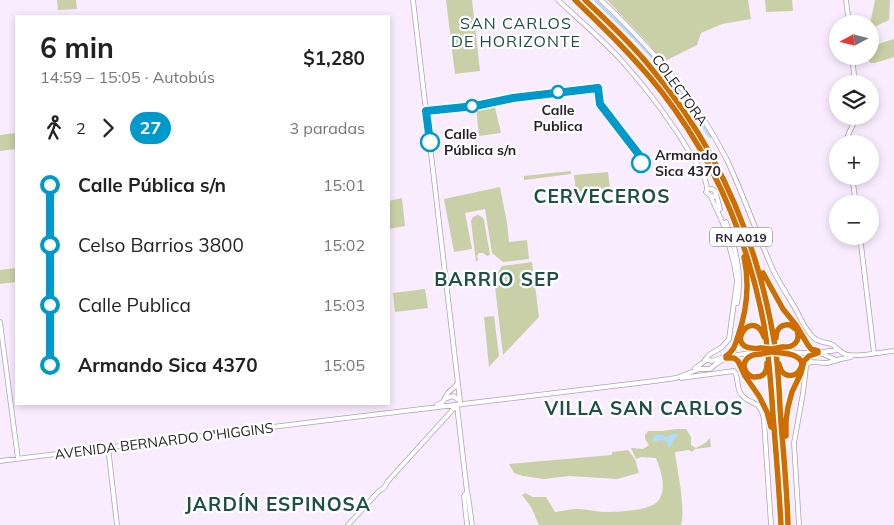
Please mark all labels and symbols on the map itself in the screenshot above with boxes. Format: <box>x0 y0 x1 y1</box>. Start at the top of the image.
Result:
district label: SAN CARLOS DE HORIZONTE <box>451 13 581 51</box>
north arrow <box>829 15 879 65</box>
street label: COLECTORA <box>648 51 712 130</box>
marker: Calle Publica <box>551 85 565 99</box>
unlabelled marker <box>465 99 479 113</box>
place label: Calle Publica <box>533 101 583 135</box>
place label: Calle Pública s/n <box>444 125 516 159</box>
marker: Calle Pública s/n <box>420 132 440 152</box>
place label: Armando Sica 4370 <box>655 146 721 180</box>
marker: Armando Sica 4370 <box>631 153 651 173</box>
district label: CERVECEROS <box>533 184 671 208</box>
road number: RN A019 <box>710 228 772 246</box>
district label: BARRIO SEP <box>434 267 560 291</box>
district label: VILLA SAN CARLOS <box>544 396 743 420</box>
street label: AVENIDA BERNARDO O'HIGGINS <box>54 419 275 463</box>
district label: JARDÍN ESPINOSA <box>185 492 371 516</box>

